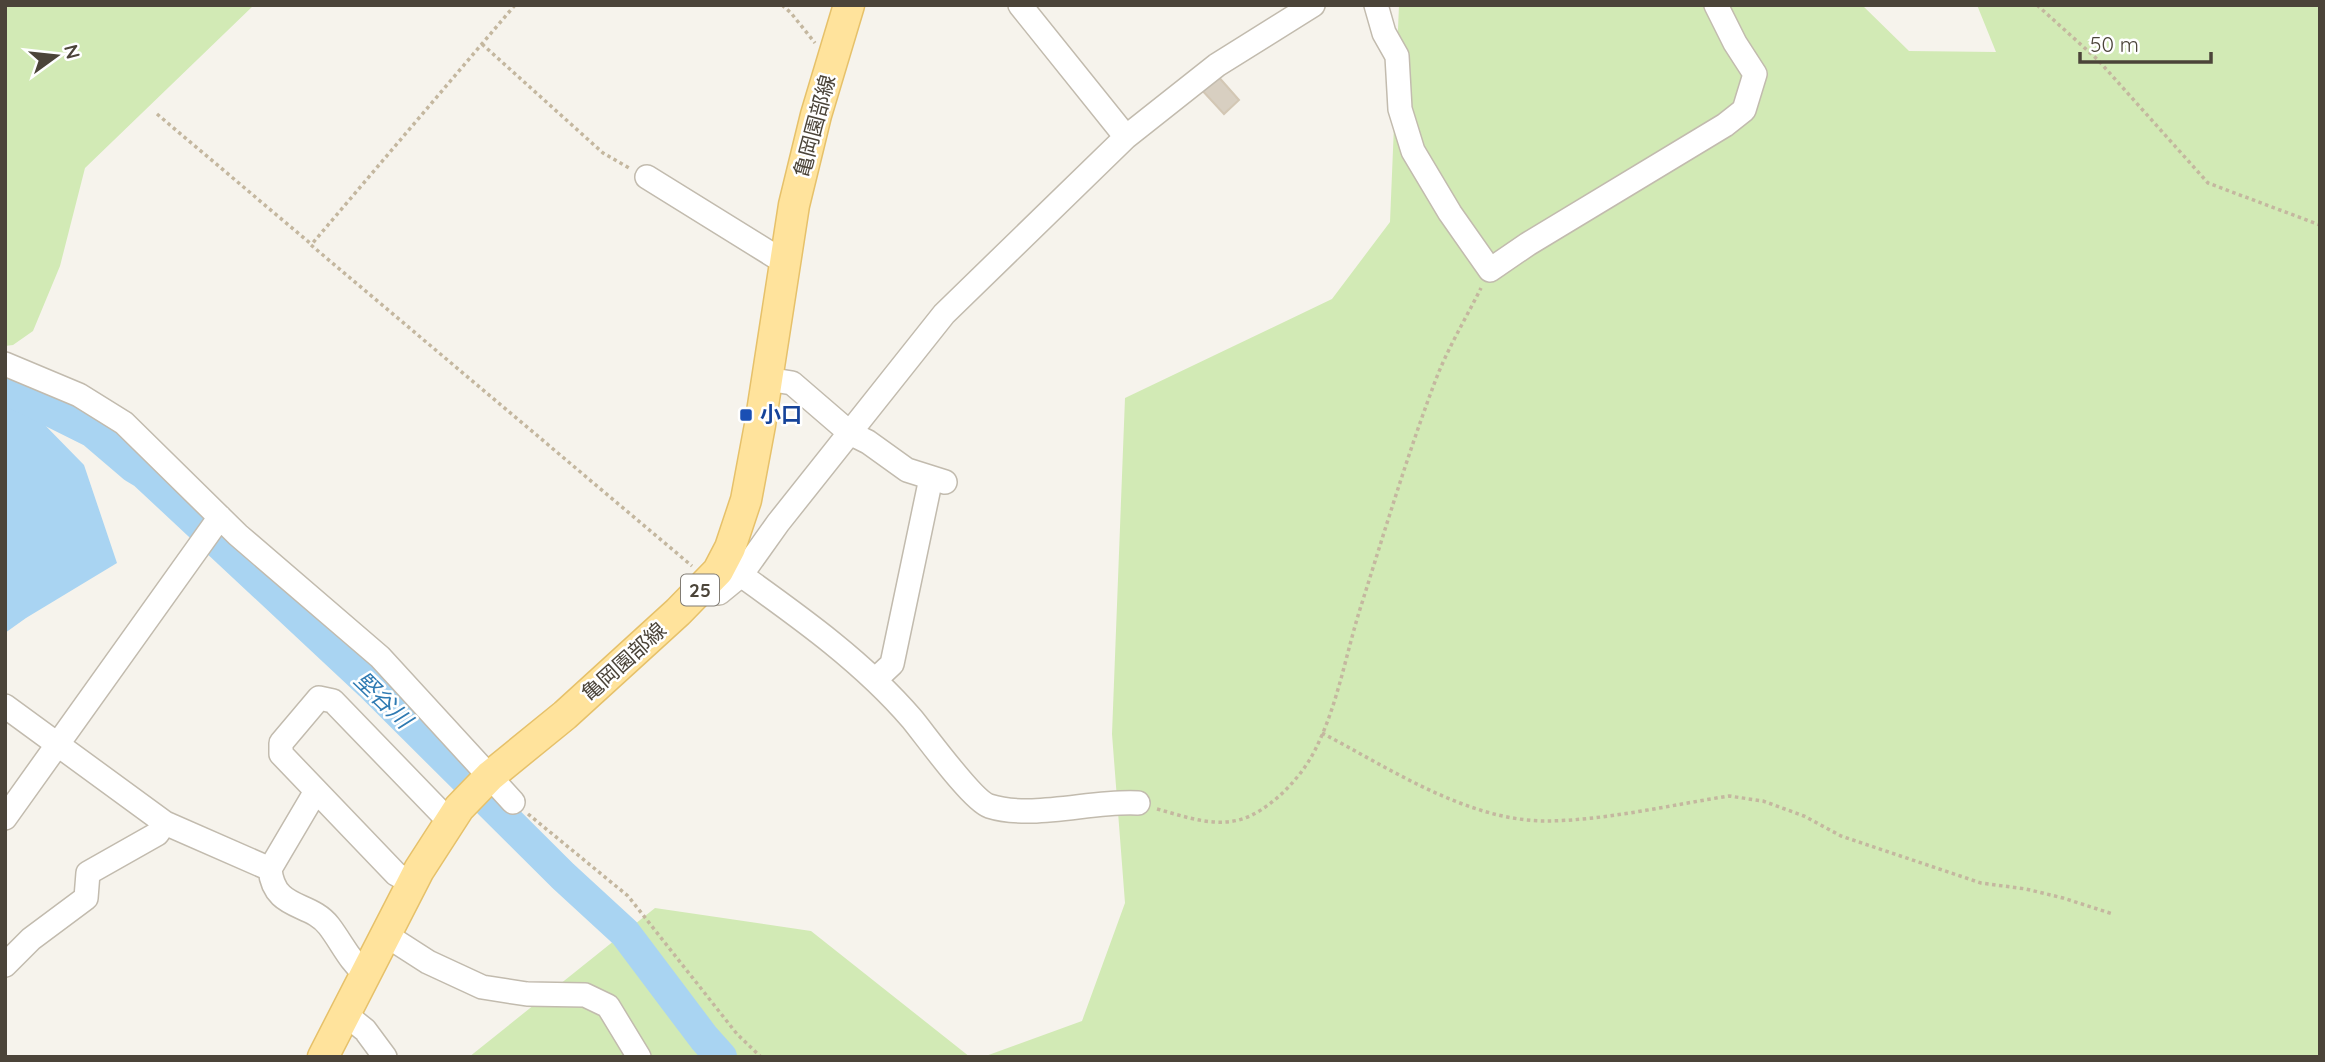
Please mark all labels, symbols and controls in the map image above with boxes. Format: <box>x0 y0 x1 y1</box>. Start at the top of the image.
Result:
north arrow <box>21 21 91 91</box>
scale bar <box>2080 21 2211 65</box>
text: 50 m <box>2090 31 2139 57</box>
text: N <box>59 42 86 61</box>
street label: 亀岡園部線 <box>788 72 840 180</box>
place label: 小口 <box>760 401 802 427</box>
marker: 小口 <box>738 407 754 423</box>
road number: 25 <box>681 575 719 606</box>
street label: 亀岡園部線 <box>576 616 671 706</box>
water label: 堅谷川 <box>348 665 420 736</box>

